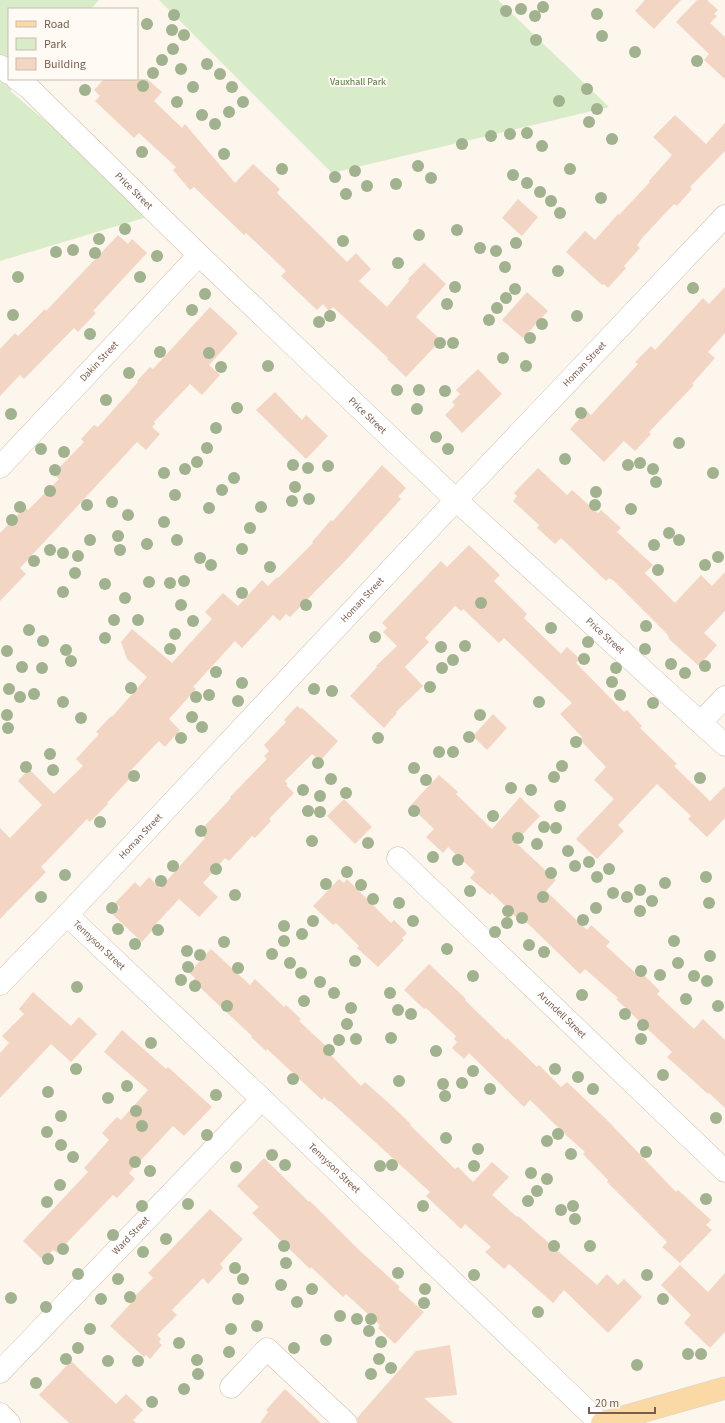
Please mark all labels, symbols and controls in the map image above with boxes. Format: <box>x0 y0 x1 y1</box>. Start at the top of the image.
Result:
legend <box>8 8 138 80</box>
text: Road <box>44 16 70 33</box>
text: Park <box>44 36 66 53</box>
text: Building <box>44 56 86 73</box>
park label: Vauxhall Park <box>330 75 386 89</box>
street label: Price Street <box>112 169 156 213</box>
street label: Dakin Street <box>77 337 122 385</box>
street label: Homan Street <box>560 338 610 390</box>
street label: Price Street <box>345 394 390 438</box>
street label: Homan Street <box>337 574 388 626</box>
street label: Price Street <box>583 614 628 658</box>
street label: Homan Street <box>116 810 166 862</box>
street label: Tennyson Street <box>70 917 129 974</box>
street label: Arundell Street <box>535 988 590 1042</box>
street label: Tennyson Street <box>305 1140 364 1197</box>
street label: Ward Street <box>109 1213 153 1258</box>
scale bar <box>589 1389 655 1415</box>
text: 20 m <box>595 1395 619 1412</box>

